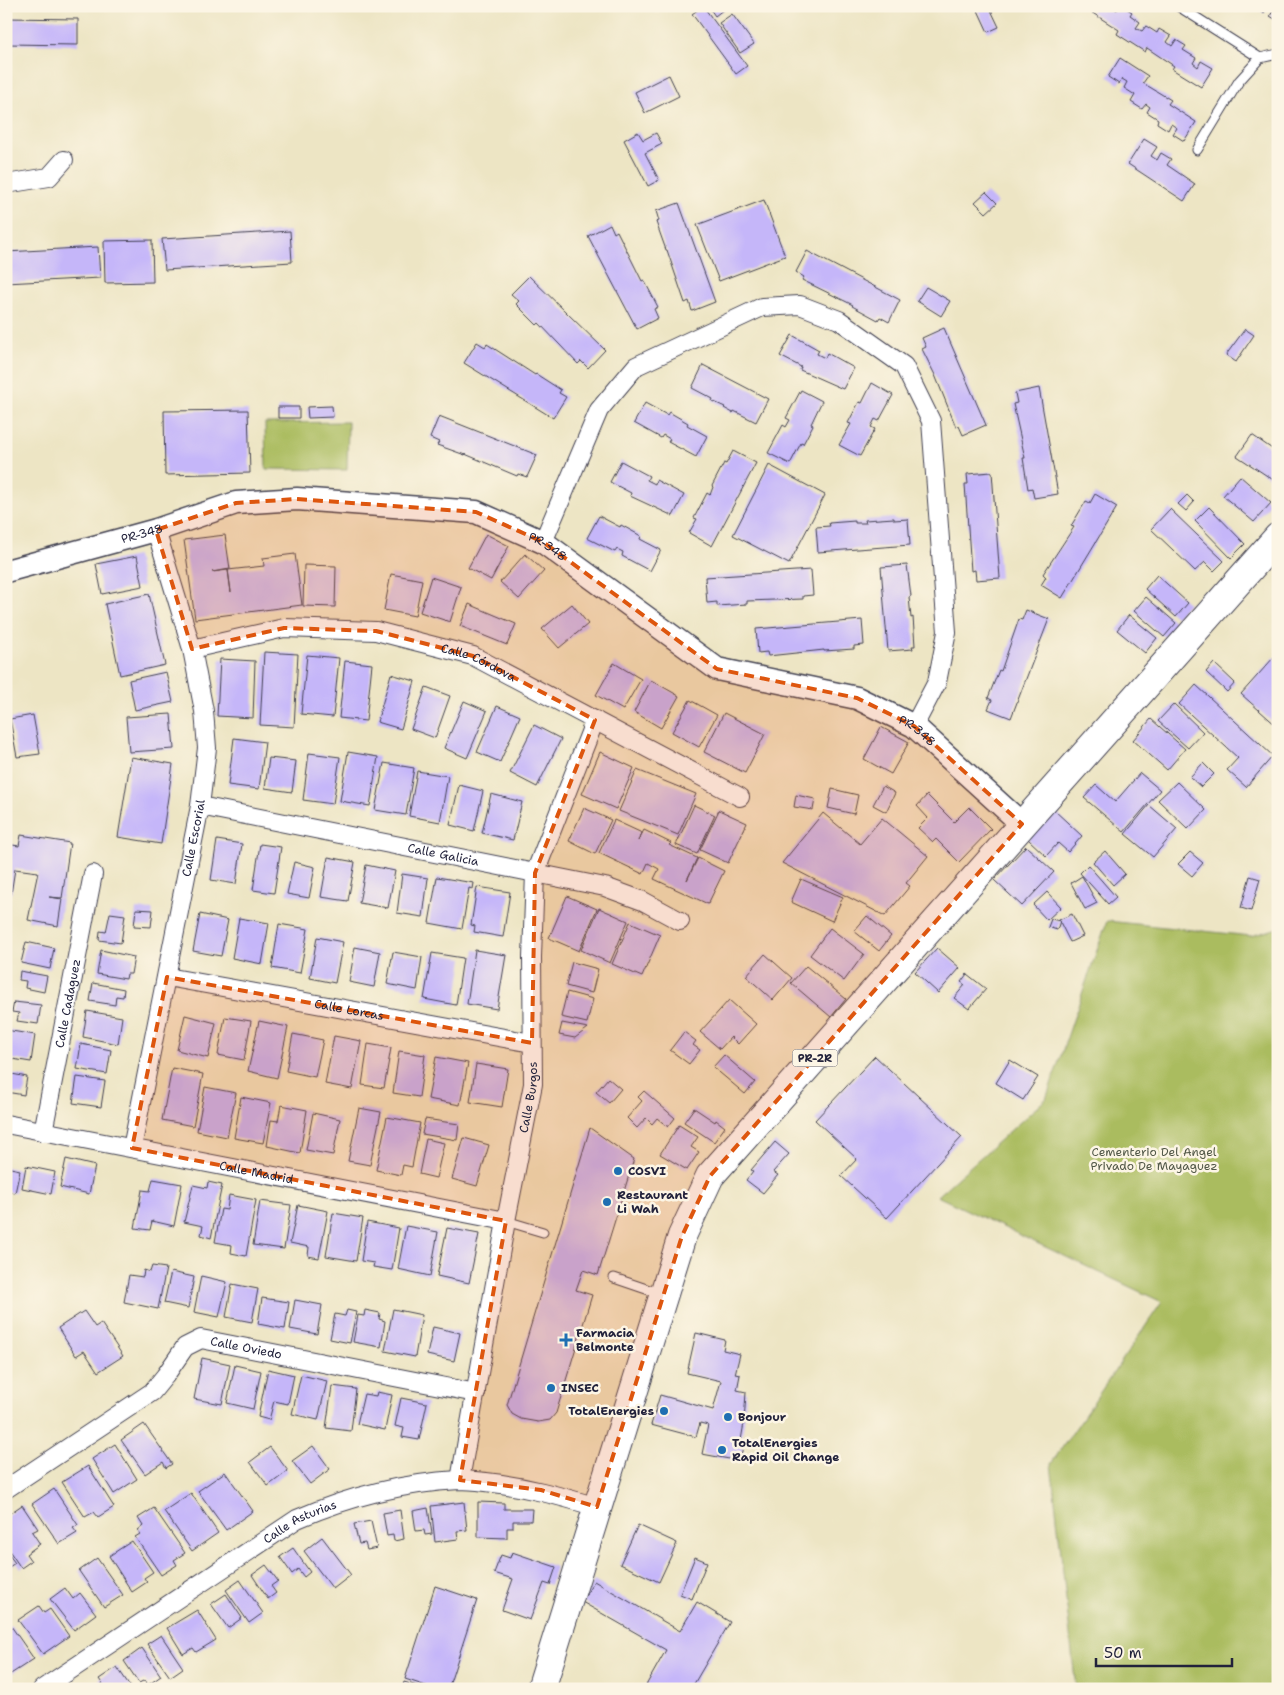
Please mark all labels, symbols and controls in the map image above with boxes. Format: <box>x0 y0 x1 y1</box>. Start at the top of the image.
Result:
street label: PR-348 <box>119 520 165 547</box>
street label: PR-348 <box>526 528 570 565</box>
street label: Calle Córdova <box>439 640 519 686</box>
street label: PR-348 <box>896 712 939 750</box>
street label: Calle Escorial <box>178 798 209 878</box>
street label: Calle Galicia <box>406 840 481 870</box>
street label: Calle Cadaguez <box>51 958 84 1049</box>
street label: Calle Lorcas <box>313 996 385 1024</box>
road number: PR-2R <box>792 1050 838 1066</box>
street label: Calle Burgos <box>516 1062 541 1134</box>
park label: Cementerio Del Angel Privado De Mayaguez <box>1090 1144 1218 1174</box>
street label: Calle Madrid <box>218 1158 295 1188</box>
place label: COSVI <box>628 1163 666 1179</box>
marker: COSVI <box>612 1165 624 1177</box>
place label: Restaurant Li Wah <box>617 1187 688 1217</box>
marker: Restaurant Li Wah <box>601 1196 613 1208</box>
place label: Farmacia Belmonte <box>576 1325 635 1355</box>
street label: Calle Oviedo <box>209 1333 283 1363</box>
marker: Farmacia Belmonte <box>560 1334 572 1346</box>
place label: INSEC <box>561 1380 599 1396</box>
marker: INSEC <box>545 1382 557 1394</box>
place label: TotalEnergies <box>568 1403 654 1419</box>
marker: TotalEnergies <box>658 1405 670 1417</box>
place label: Bonjour <box>738 1409 787 1425</box>
marker: Bonjour <box>722 1411 734 1423</box>
place label: TotalEnergies Rapid Oil Change <box>732 1435 839 1465</box>
marker: TotalEnergies Rapid Oil Change <box>716 1444 728 1456</box>
street label: Calle Asturias <box>260 1496 339 1547</box>
scale bar <box>1096 1635 1233 1667</box>
text: 50 m <box>1104 1643 1142 1663</box>

